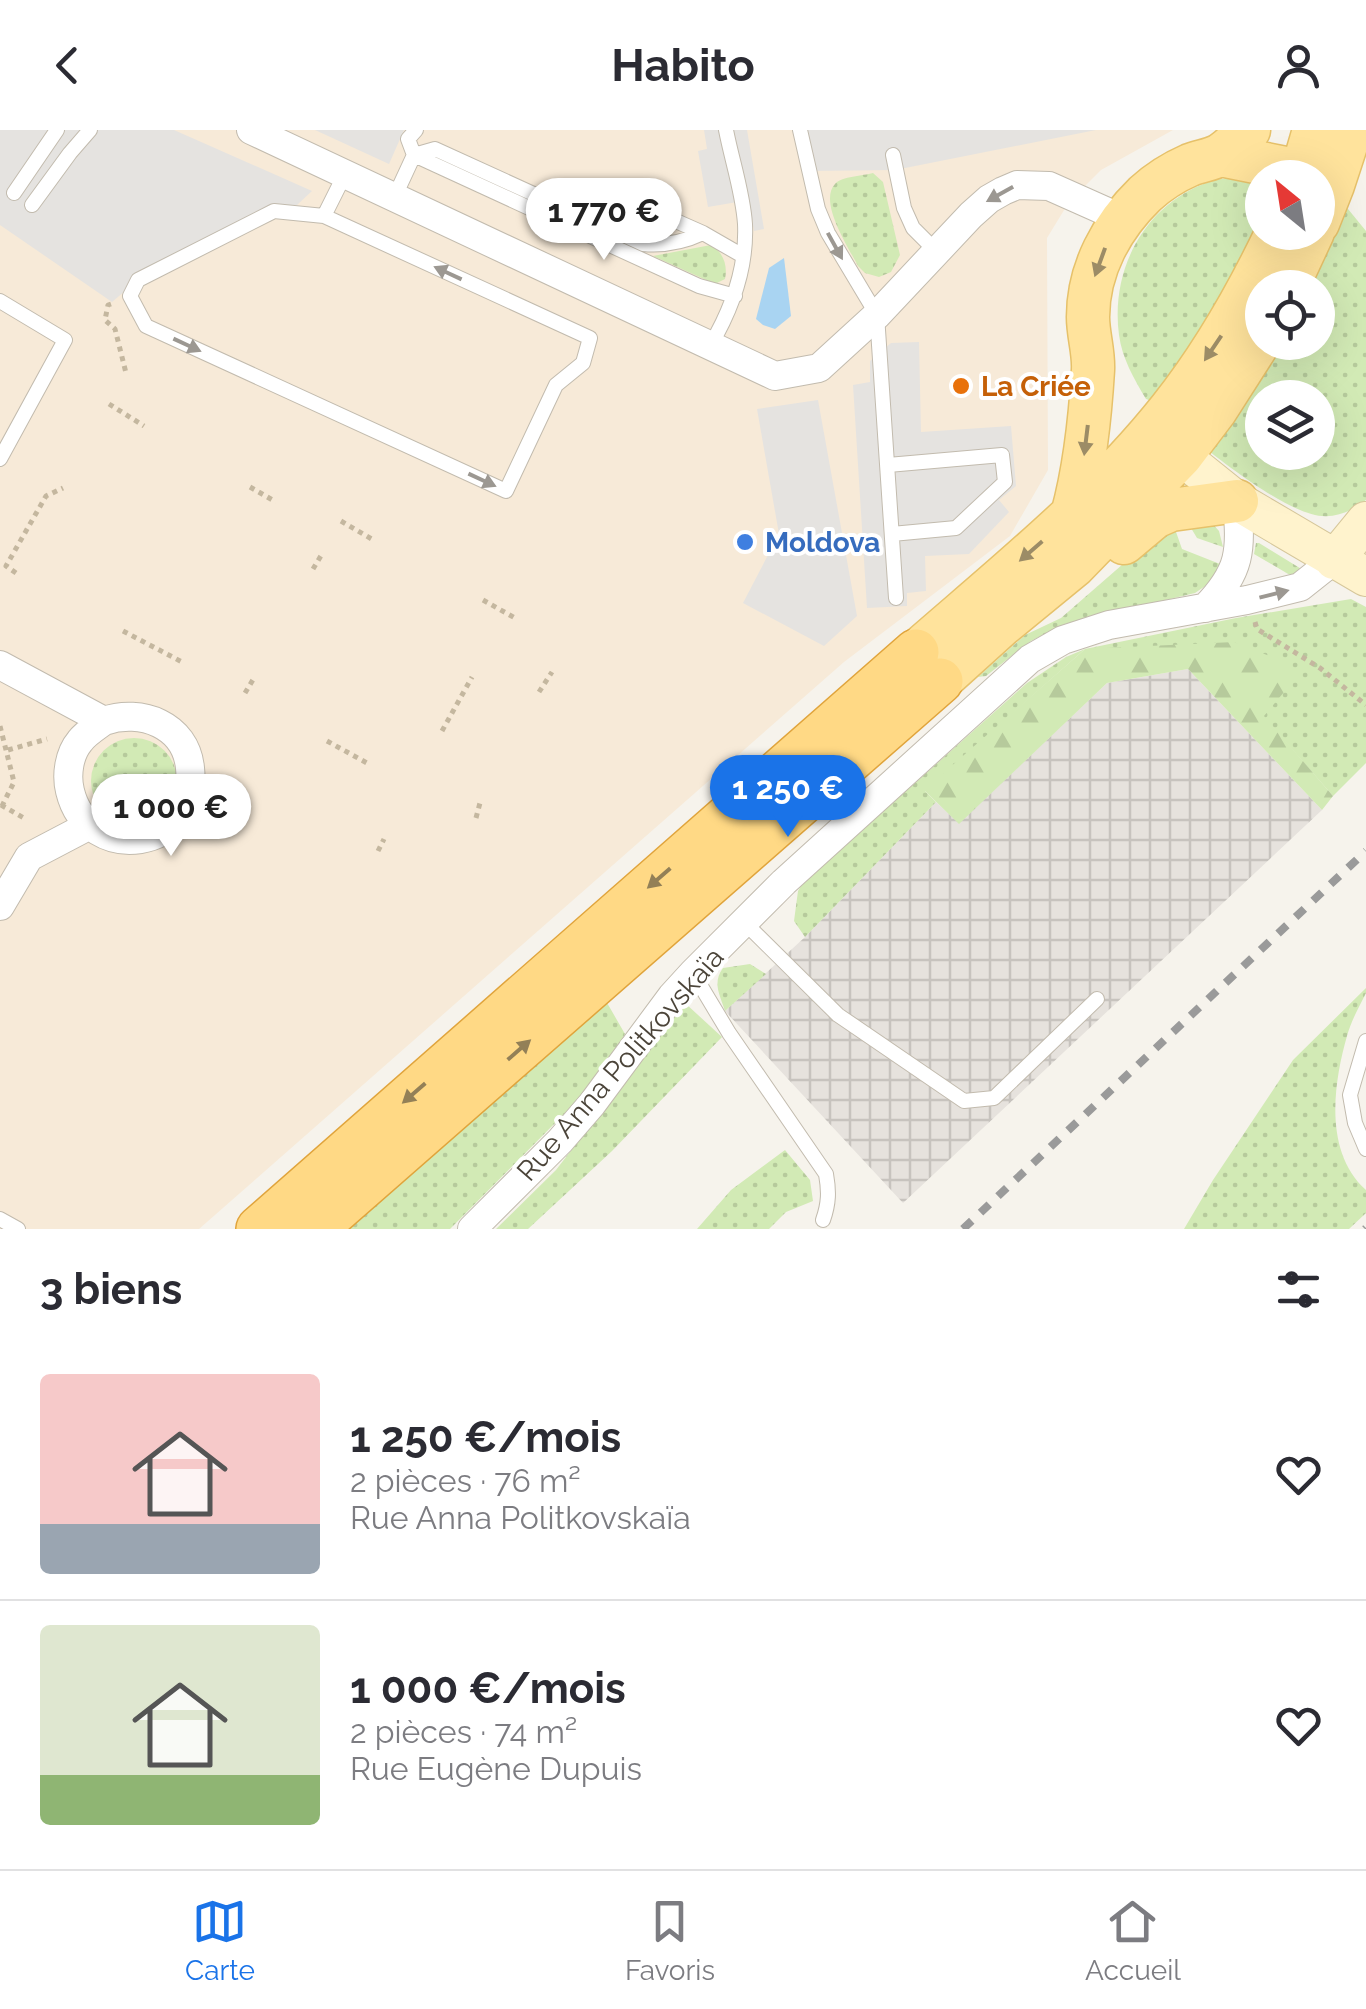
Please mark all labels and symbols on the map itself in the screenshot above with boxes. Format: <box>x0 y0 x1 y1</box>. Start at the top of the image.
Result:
north arrow <box>1245 160 1335 250</box>
pin: 1 770 € <box>512 178 696 263</box>
one-way arrow <box>986 185 1014 202</box>
one-way arrow <box>826 232 844 260</box>
one-way arrow <box>1092 247 1107 277</box>
one-way arrow <box>433 264 462 281</box>
one-way arrow <box>1204 335 1223 362</box>
one-way arrow <box>172 337 202 353</box>
place label: La Criée <box>981 370 1091 403</box>
marker: La Criée <box>950 375 972 397</box>
one-way arrow <box>1078 425 1094 457</box>
one-way arrow <box>467 472 497 488</box>
place label: Moldova <box>765 526 880 559</box>
marker: Moldova <box>734 531 756 553</box>
one-way arrow <box>1019 539 1044 561</box>
one-way arrow <box>1259 585 1290 601</box>
pin: 1 250 € <box>696 755 880 840</box>
pin: 1 000 € <box>79 774 263 859</box>
one-way arrow <box>646 867 671 889</box>
street label: Rue Anna Politkovskaïa <box>510 941 731 1188</box>
one-way arrow <box>506 1039 531 1061</box>
one-way arrow <box>402 1081 427 1103</box>

